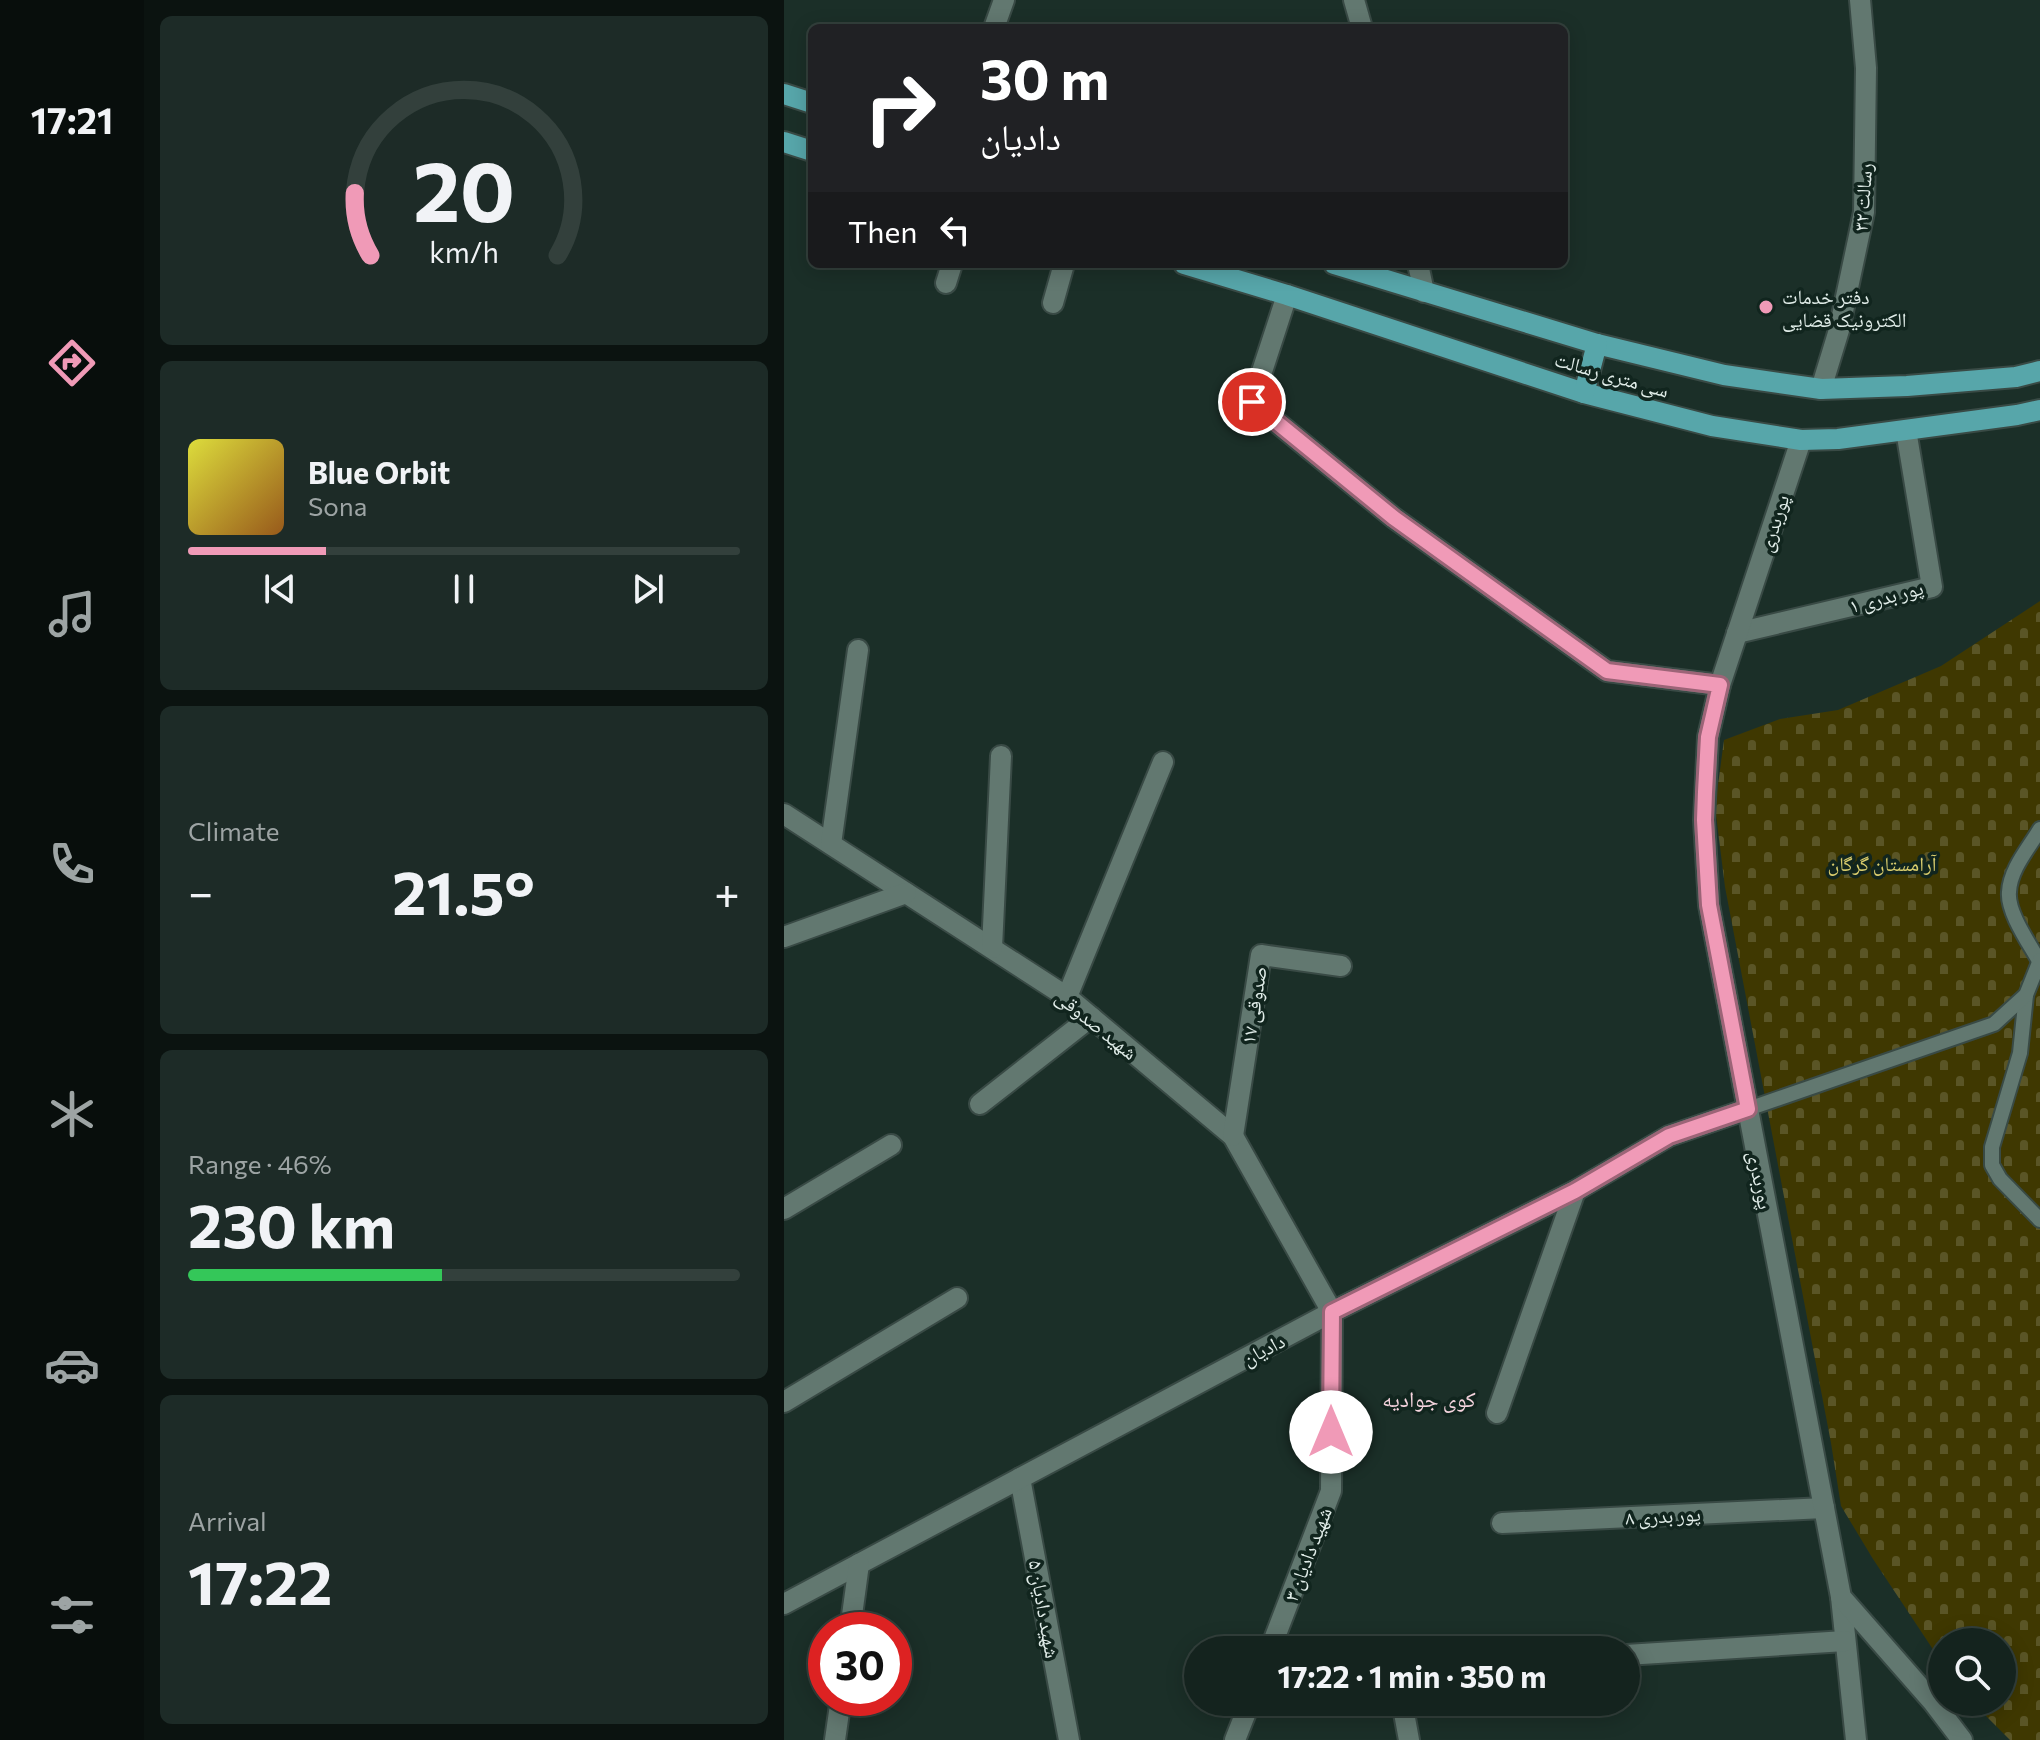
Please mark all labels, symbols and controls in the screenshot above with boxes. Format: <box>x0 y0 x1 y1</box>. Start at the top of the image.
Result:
text: 30 m <box>980 43 1109 112</box>
icon: right <box>848 56 952 160</box>
text: 17:21 <box>31 97 113 141</box>
text: دادیان <box>980 113 1061 157</box>
text: 20 <box>413 137 515 239</box>
street label: ۳۲ رسالت <box>1848 162 1876 232</box>
icon: left <box>933 208 977 252</box>
text: Then <box>848 212 917 249</box>
text: km/h <box>429 235 499 270</box>
place label: دفتر خدمات الکترونیک قضایی <box>1782 284 1907 332</box>
marker: دفتر خدمات الکترونیک قضایی <box>1757 298 1775 316</box>
icon: directions <box>44 335 100 391</box>
street label: سی متری رسالت <box>1552 346 1672 403</box>
pin <box>1218 368 1286 436</box>
icon: arrive <box>1230 380 1274 424</box>
text: Blue Orbit <box>308 453 450 490</box>
text: Sona <box>308 490 367 521</box>
street label: پوربدری <box>1752 491 1795 555</box>
icon: previous <box>258 567 302 611</box>
icon: pause <box>442 567 486 611</box>
icon: next <box>626 567 670 611</box>
street label: پور بدری ۱ <box>1846 575 1926 619</box>
icon: music <box>44 586 100 642</box>
text: Climate <box>188 815 280 846</box>
icon: phone <box>44 836 100 892</box>
park label: آرامستان گرگان <box>1828 851 1937 876</box>
text: 21.5° <box>392 854 535 927</box>
text: − <box>188 864 213 918</box>
text: + <box>714 864 740 918</box>
street label: ۱۷ صدوقی <box>1235 964 1272 1046</box>
street label: شهید صدوقی <box>1051 984 1143 1065</box>
icon: climate <box>44 1086 100 1142</box>
text: Range · 46% <box>188 1148 332 1179</box>
street label: پوربدری <box>1742 1149 1778 1212</box>
text: 230 km <box>188 1187 395 1260</box>
street label: دادیان <box>1238 1328 1289 1371</box>
icon: car <box>44 1337 100 1393</box>
district label: کوی جوادیه <box>1382 1385 1476 1413</box>
position arrow <box>1289 1390 1373 1474</box>
street label: پور بدری ۸ <box>1625 1501 1702 1530</box>
street label: ۳ شهید دادیان <box>1278 1503 1337 1605</box>
text: Arrival <box>188 1505 267 1536</box>
text: 17:22 <box>188 1544 332 1617</box>
street label: ۵ شهید دادیان <box>1024 1558 1065 1660</box>
icon: filters <box>44 1587 100 1643</box>
speed limit sign: 30 <box>808 1612 912 1716</box>
map controls <box>1928 1628 2016 1716</box>
button: search <box>1928 1628 2016 1716</box>
text: 17:22 · 1 min · 350 m <box>1278 1657 1546 1694</box>

